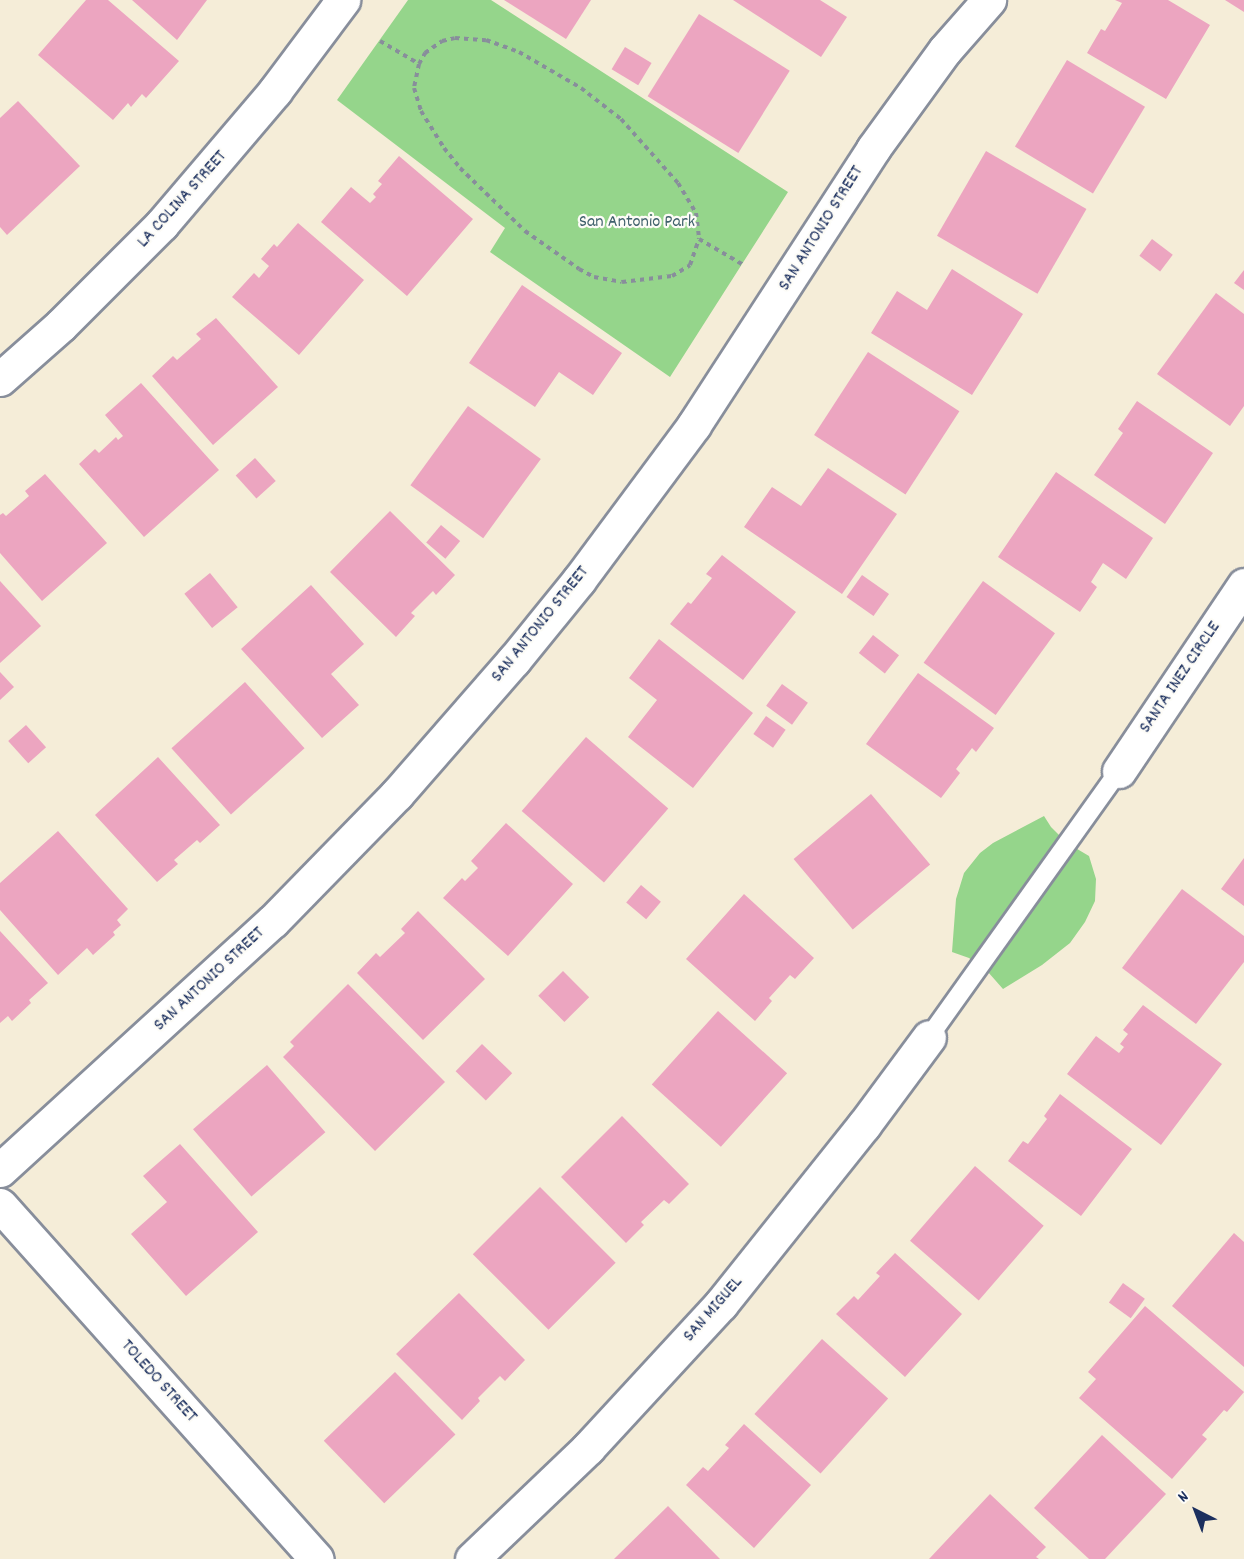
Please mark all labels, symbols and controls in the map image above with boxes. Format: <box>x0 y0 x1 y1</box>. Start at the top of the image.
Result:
street label: LA COLINA STREET <box>134 147 232 253</box>
street label: SAN ANTONIO STREET <box>775 162 869 296</box>
park label: San Antonio Park <box>579 212 695 234</box>
street label: SAN ANTONIO STREET <box>487 562 595 688</box>
street label: SANTA INEZ CIRCLE <box>1136 618 1226 738</box>
street label: SAN ANTONIO STREET <box>150 923 270 1037</box>
street label: SAN MIGUEL <box>680 1273 748 1347</box>
street label: TOLEDO STREET <box>115 1336 201 1428</box>
north arrow <box>1166 1481 1226 1541</box>
text: N <box>1173 1486 1194 1508</box>

